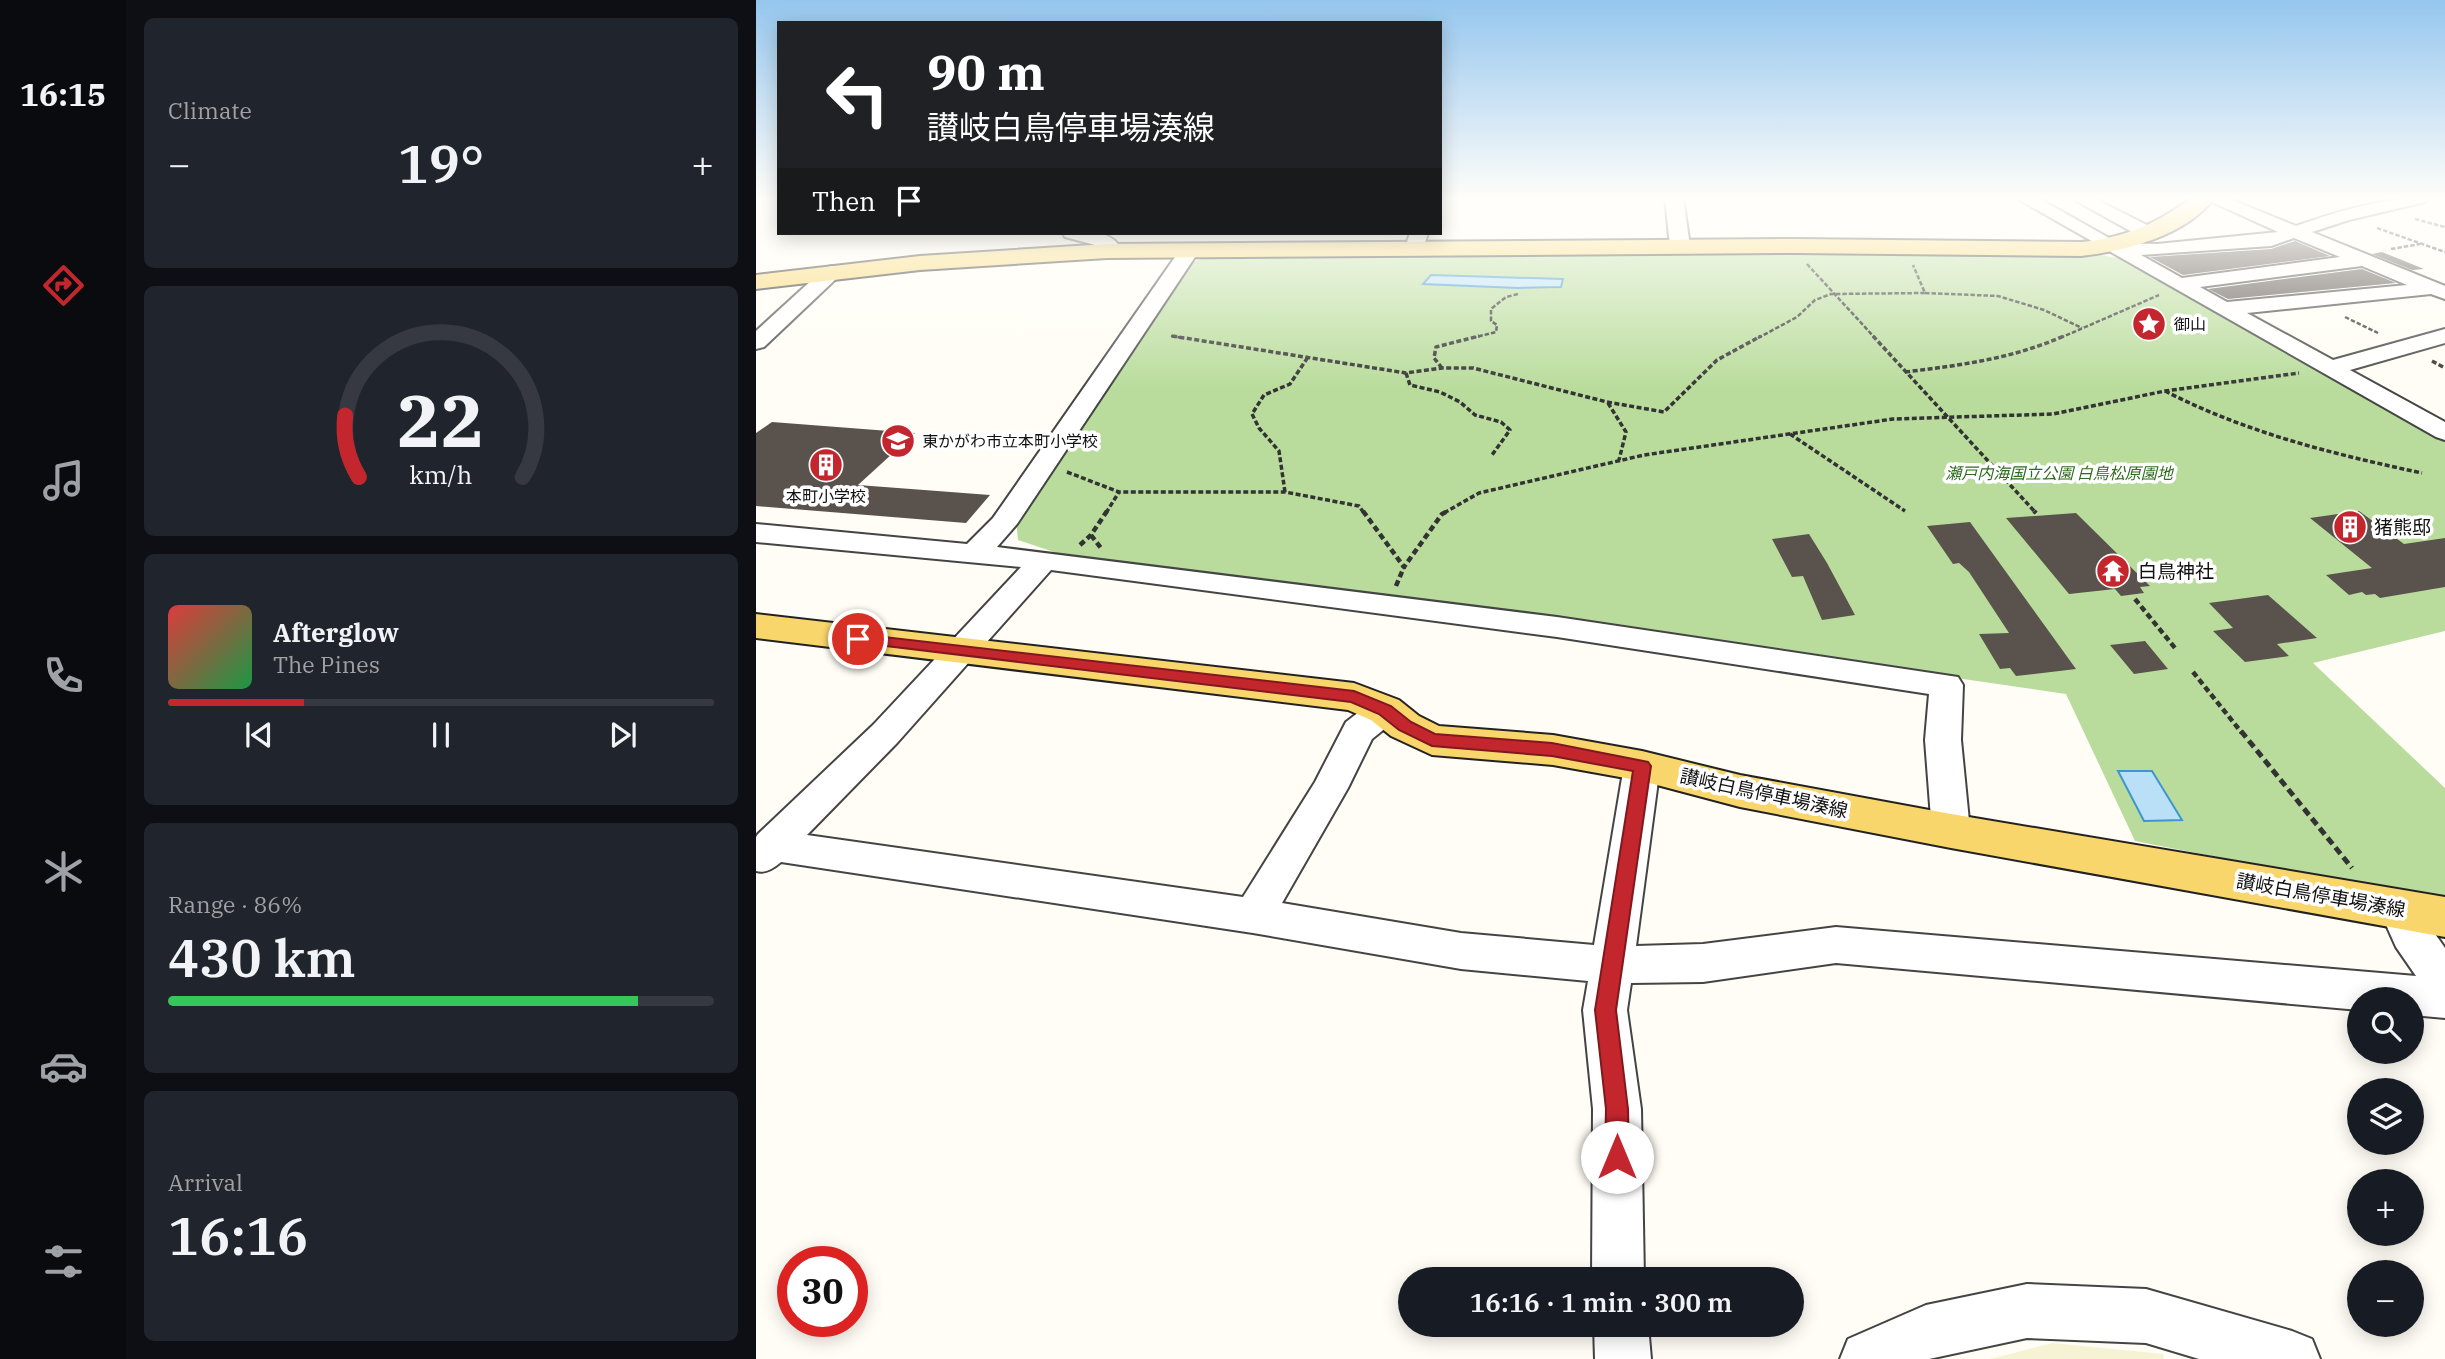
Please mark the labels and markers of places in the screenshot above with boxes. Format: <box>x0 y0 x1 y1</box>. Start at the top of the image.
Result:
place icon: 御山 <box>2130 305 2168 343</box>
place label: 御山 <box>2174 314 2206 334</box>
school or university icon: 東かがわ市立本町小学校 <box>879 422 917 460</box>
place label: 東かがわ市立本町小学校 <box>922 431 1098 451</box>
building icon: 本町小学校 <box>807 446 845 484</box>
place label: 本町小学校 <box>786 486 866 506</box>
building icon: 猪熊邸 <box>2331 508 2369 546</box>
place label: 猪熊邸 <box>2374 515 2431 539</box>
temple icon: 白鳥神社 <box>2094 552 2132 590</box>
place label: 白鳥神社 <box>2138 559 2214 583</box>
pin <box>828 609 888 669</box>

